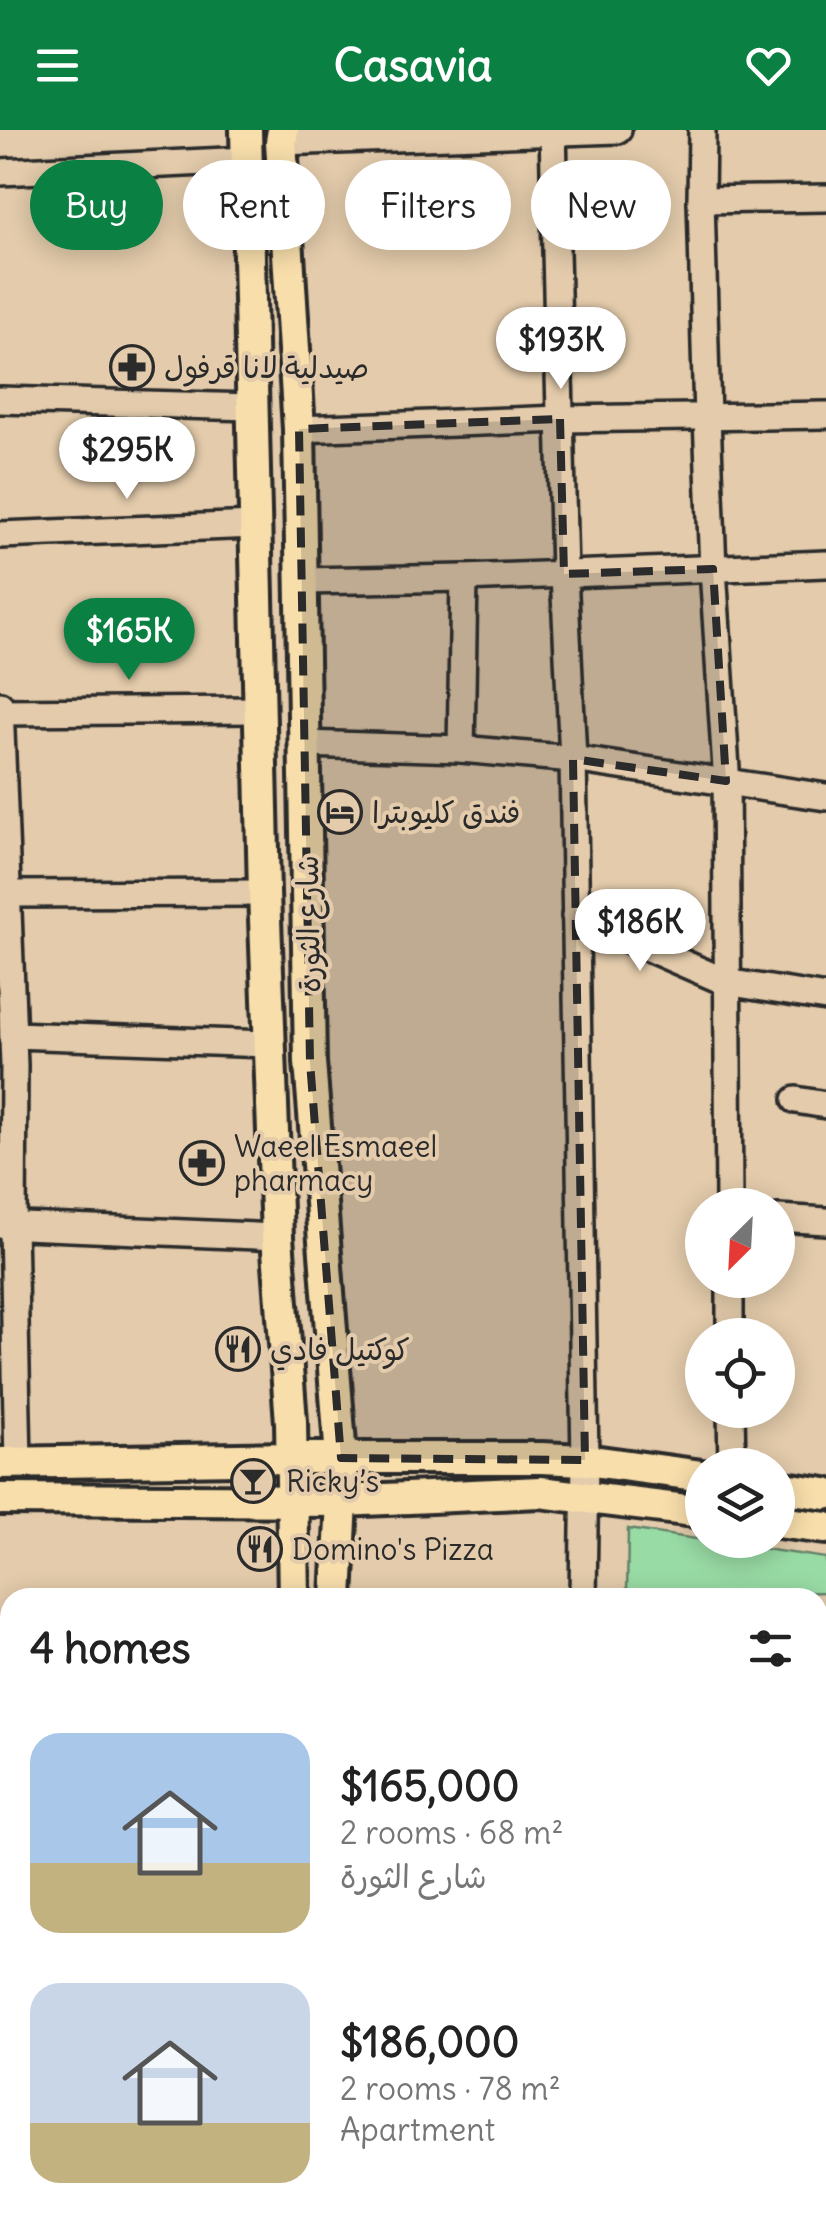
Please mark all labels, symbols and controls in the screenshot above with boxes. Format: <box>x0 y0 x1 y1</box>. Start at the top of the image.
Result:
text: Casavia <box>334 37 492 93</box>
icon: menu <box>30 38 85 93</box>
icon: heart <box>741 38 796 93</box>
chip: Buy <box>30 160 163 250</box>
chip: Rent <box>183 160 325 250</box>
chip: Filters <box>345 160 511 250</box>
chip: New <box>531 160 671 250</box>
pin: $193K <box>491 307 631 392</box>
text: $193K <box>518 319 604 360</box>
pharmacy icon: صيدلية لانا قرفول <box>109 344 155 390</box>
place label: صيدلية لانا قرفول <box>164 348 369 387</box>
pin: $295K <box>57 417 197 502</box>
text: $295K <box>81 429 173 470</box>
pin: $165K <box>59 598 199 683</box>
text: $165K <box>86 610 172 651</box>
hotel icon: فندق كليوبترا <box>317 789 363 835</box>
place label: فندق كليوبترا <box>372 793 521 831</box>
street label: شارع الثورة <box>288 855 331 993</box>
pin: $186K <box>570 889 710 974</box>
text: $186K <box>597 901 683 942</box>
place label: Waeel Esmaeel pharmacy <box>234 1127 437 1199</box>
pharmacy icon: Waeel Esmaeel pharmacy <box>179 1140 225 1186</box>
north arrow <box>685 1188 795 1298</box>
map controls <box>685 1188 795 1558</box>
button: locate <box>685 1318 795 1428</box>
restaurant icon: كوكتيل فادي <box>215 1326 261 1372</box>
place label: كوكتيل فادي <box>270 1330 410 1371</box>
button: layers <box>685 1448 795 1558</box>
bar icon: Ricky’s <box>230 1458 276 1504</box>
place label: Ricky’s <box>286 1462 379 1500</box>
restaurant icon: Domino's Pizza <box>237 1526 283 1572</box>
place label: Domino's Pizza <box>292 1530 494 1568</box>
icon: filters <box>743 1621 798 1676</box>
text: 4 homes <box>30 1622 191 1674</box>
text: $165,000 <box>340 1760 519 1812</box>
icon: home <box>110 1773 230 1893</box>
text: 2 rooms · 68 m² <box>340 1812 563 1853</box>
text: شارع الثورة <box>340 1856 487 1897</box>
text: $186,000 <box>340 2016 519 2068</box>
icon: home <box>110 2023 230 2143</box>
text: 2 rooms · 78 m² <box>340 2068 561 2109</box>
text: Apartment <box>340 2109 495 2150</box>

